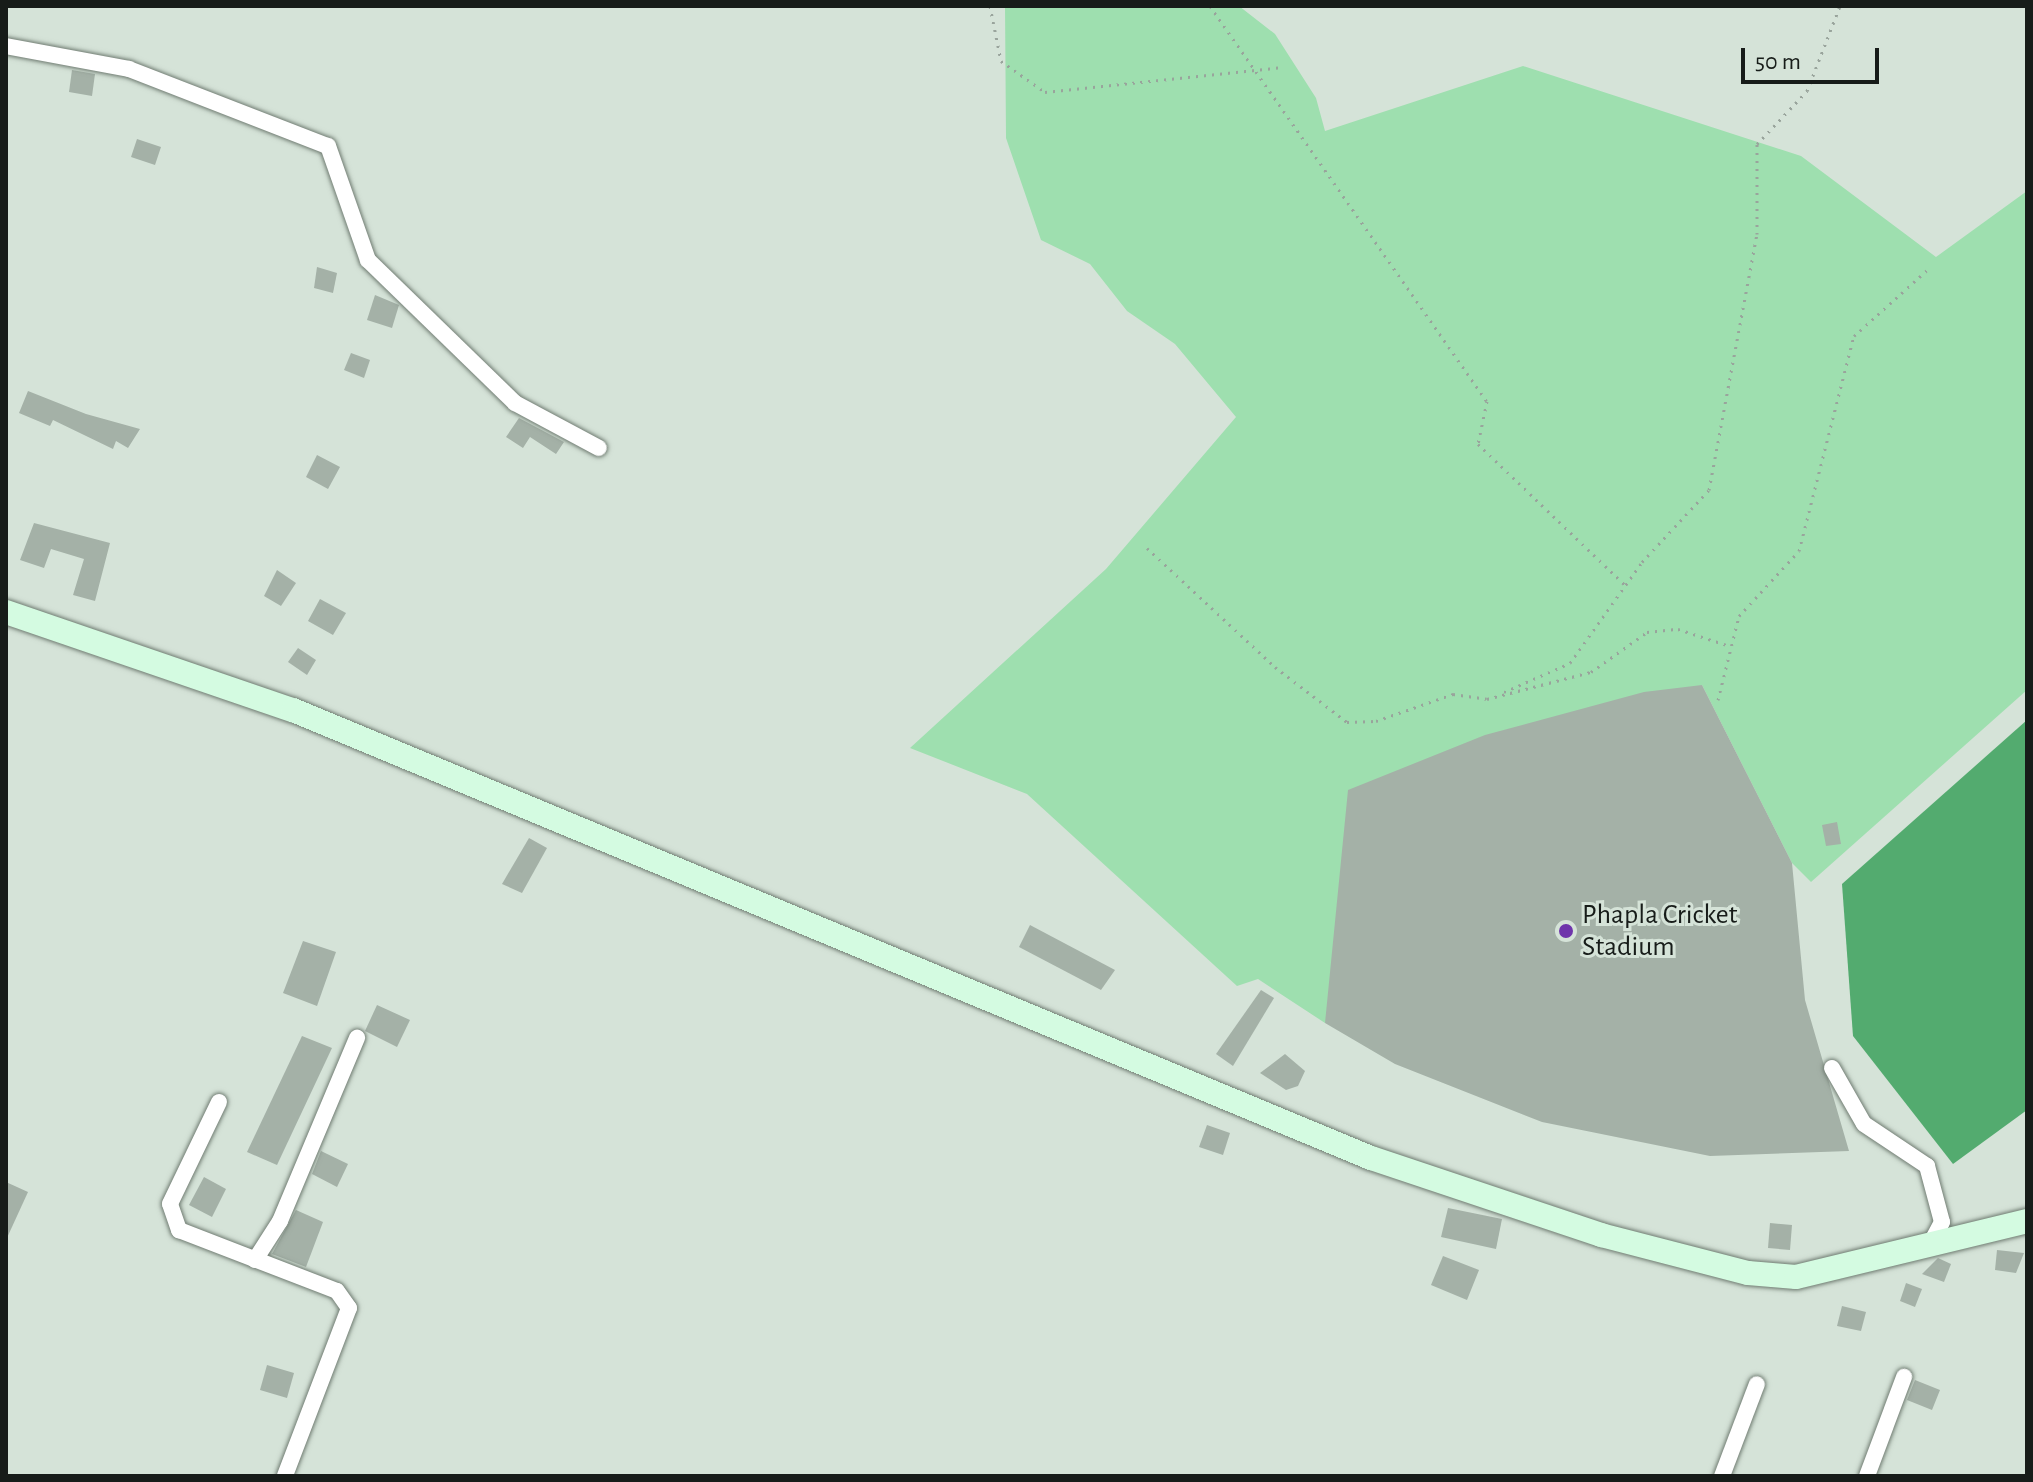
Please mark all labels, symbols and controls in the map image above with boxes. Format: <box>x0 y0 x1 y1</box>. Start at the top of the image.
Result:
scale bar <box>1745 32 1883 82</box>
text: 50 m <box>1755 50 1801 74</box>
place label: Phapla Cricket Stadium <box>1582 898 1738 964</box>
marker: Phapla Cricket Stadium <box>1557 922 1575 940</box>

